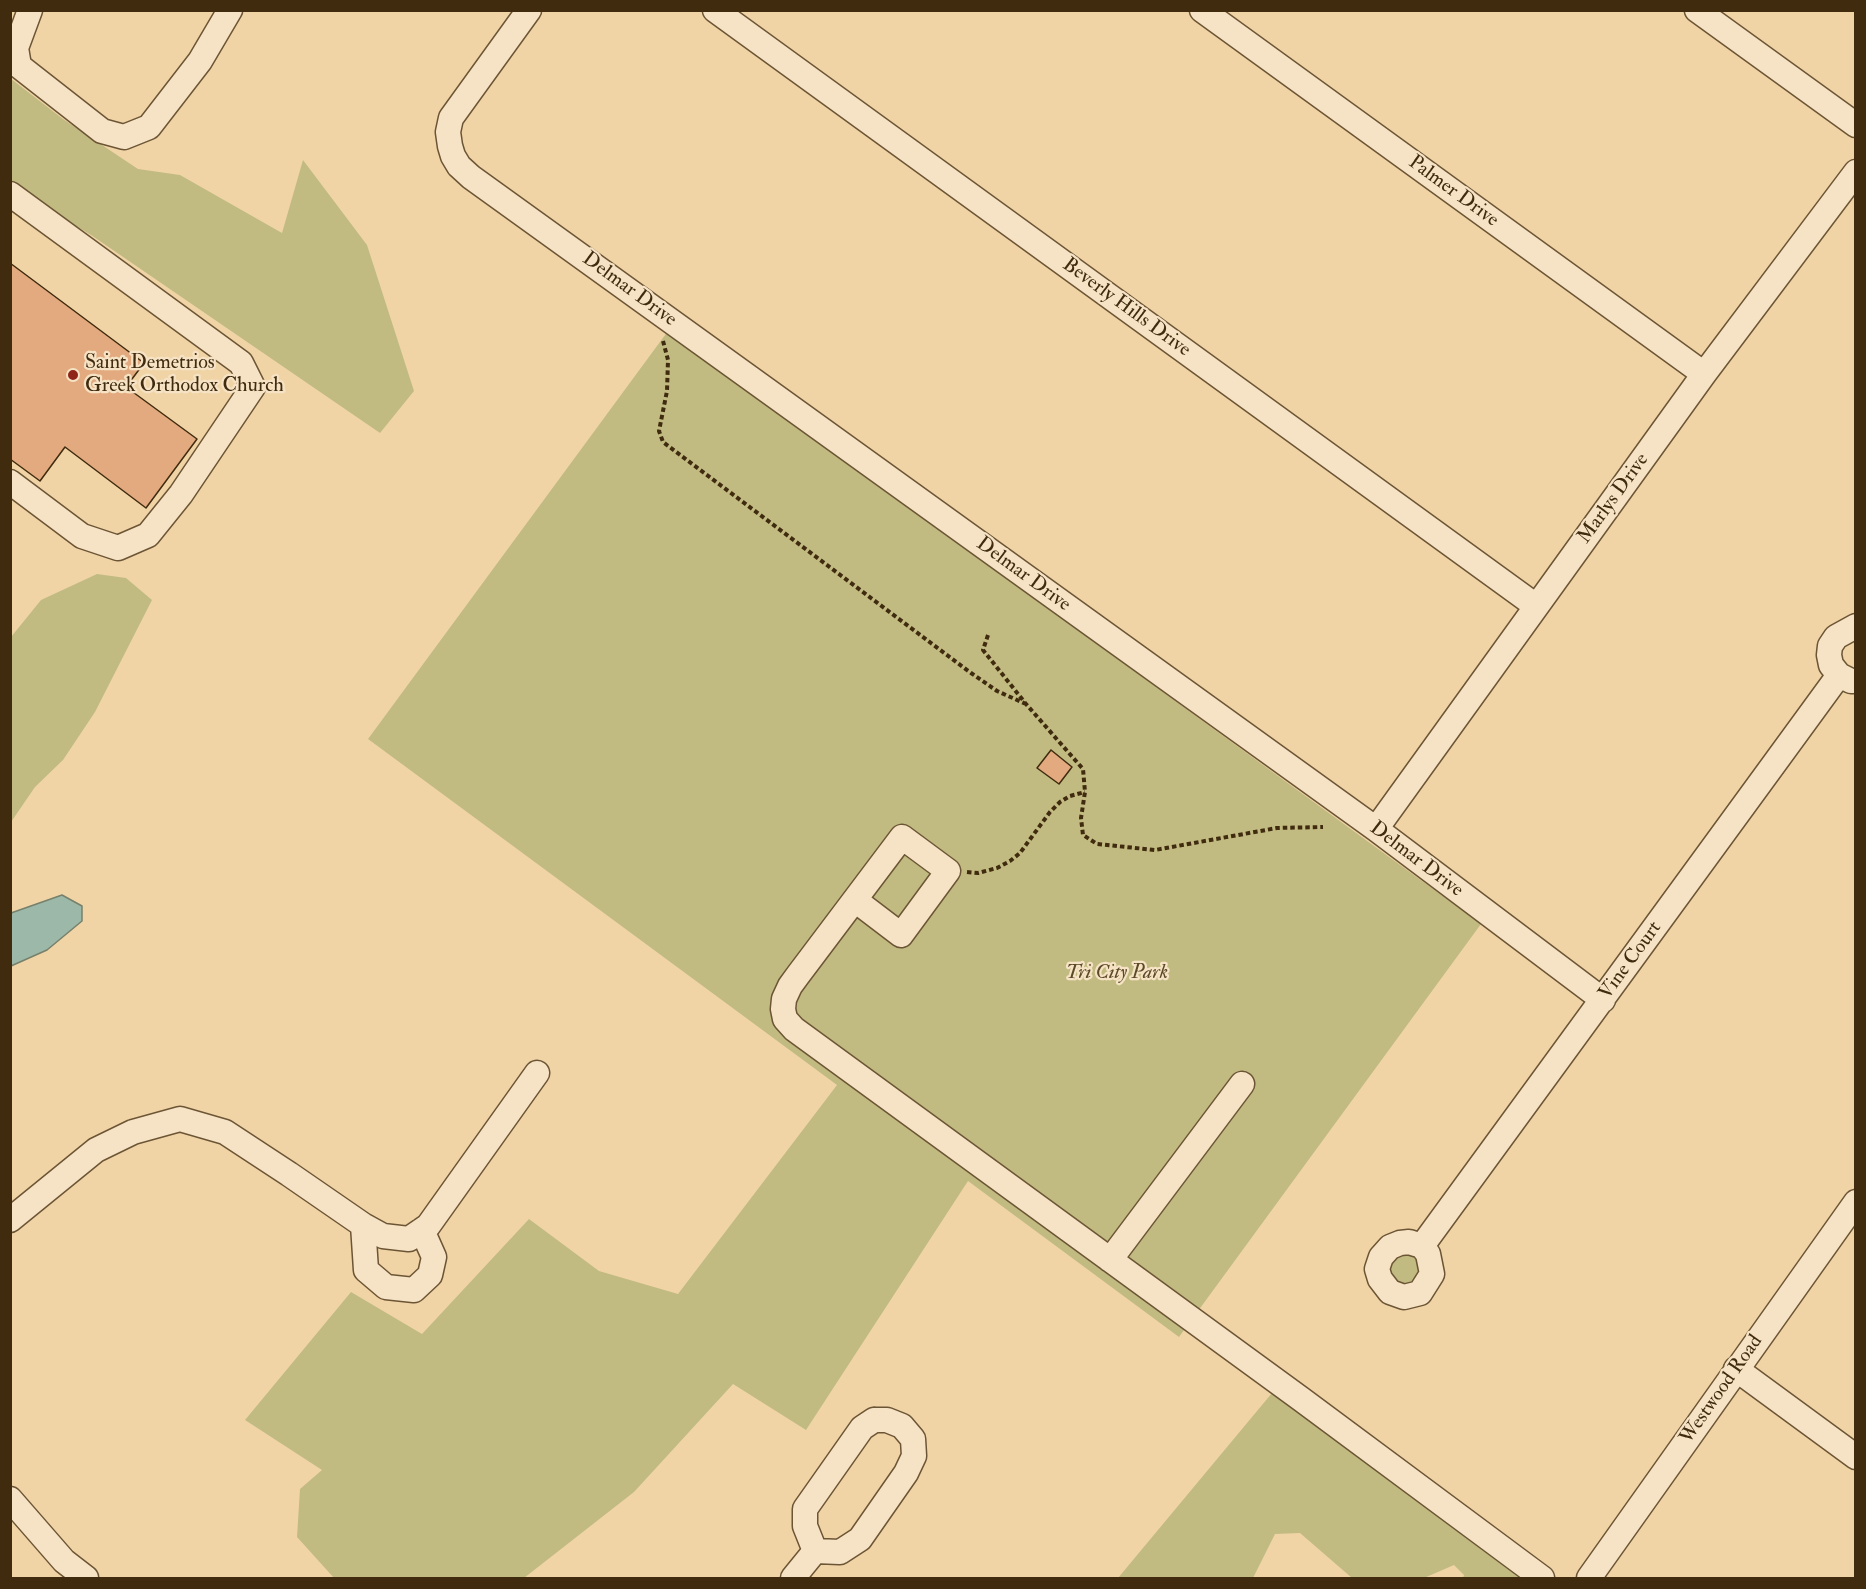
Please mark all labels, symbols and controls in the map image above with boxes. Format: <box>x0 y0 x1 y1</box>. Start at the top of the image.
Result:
street label: Palmer Drive <box>1403 151 1503 233</box>
street label: Delmar Drive <box>577 248 681 332</box>
street label: Beverly Hills Drive <box>1057 253 1195 363</box>
place label: Saint Demetrios Greek Orthodox Church <box>85 352 284 399</box>
marker: Saint Demetrios Greek Orthodox Church <box>66 368 80 382</box>
street label: Marlys Drive <box>1573 449 1655 549</box>
street label: Delmar Drive <box>971 533 1075 617</box>
street label: Delmar Drive <box>1364 817 1468 903</box>
street label: Vine Court <box>1595 917 1667 1005</box>
park label: Tri City Park <box>1066 962 1168 986</box>
street label: Westwood Road <box>1676 1331 1768 1449</box>

